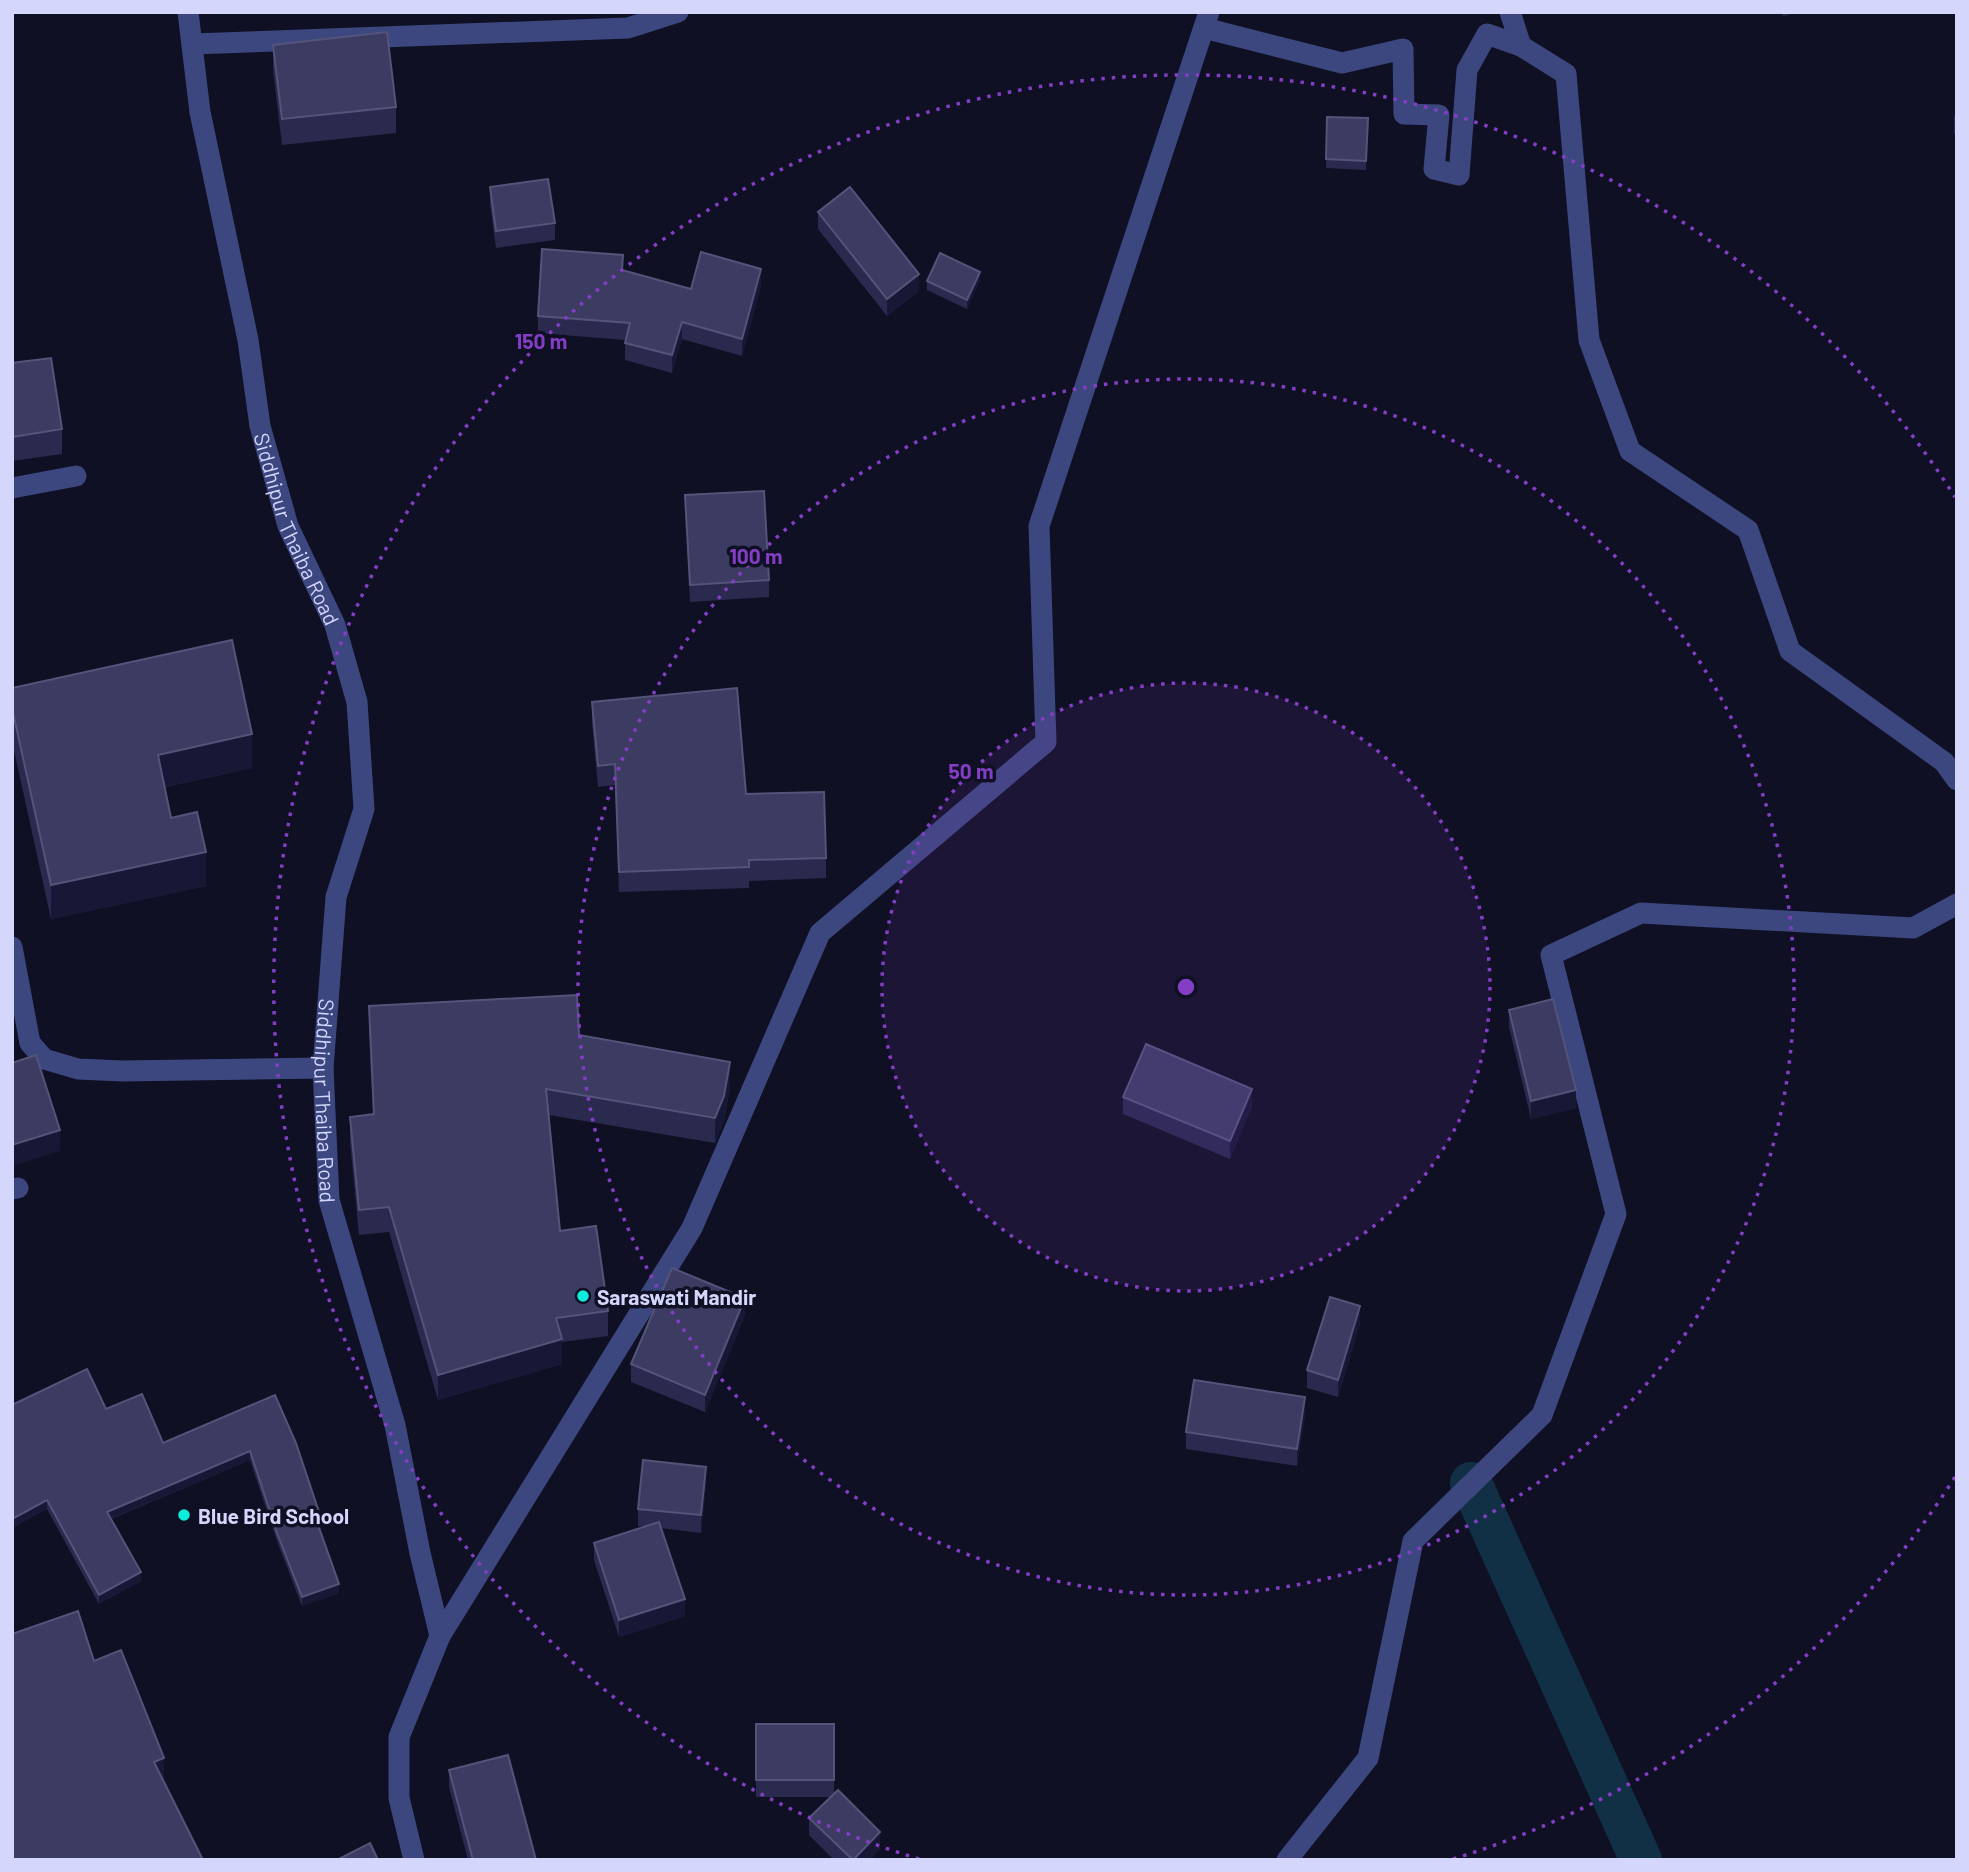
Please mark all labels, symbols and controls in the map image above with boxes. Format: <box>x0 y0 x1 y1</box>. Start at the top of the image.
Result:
text: 150 m <box>515 328 567 353</box>
street label: Siddhipur Thaiba Road <box>250 430 345 629</box>
text: 100 m <box>729 543 783 568</box>
text: 50 m <box>948 758 994 783</box>
centre of rings <box>1174 975 1198 999</box>
street label: Siddhipur Thaiba Road <box>310 998 342 1203</box>
place label: Saraswati Mandir <box>597 1284 756 1309</box>
marker: Saraswati Mandir <box>575 1288 591 1304</box>
place label: Blue Bird School <box>198 1503 349 1528</box>
marker: Blue Bird School <box>176 1507 192 1523</box>

